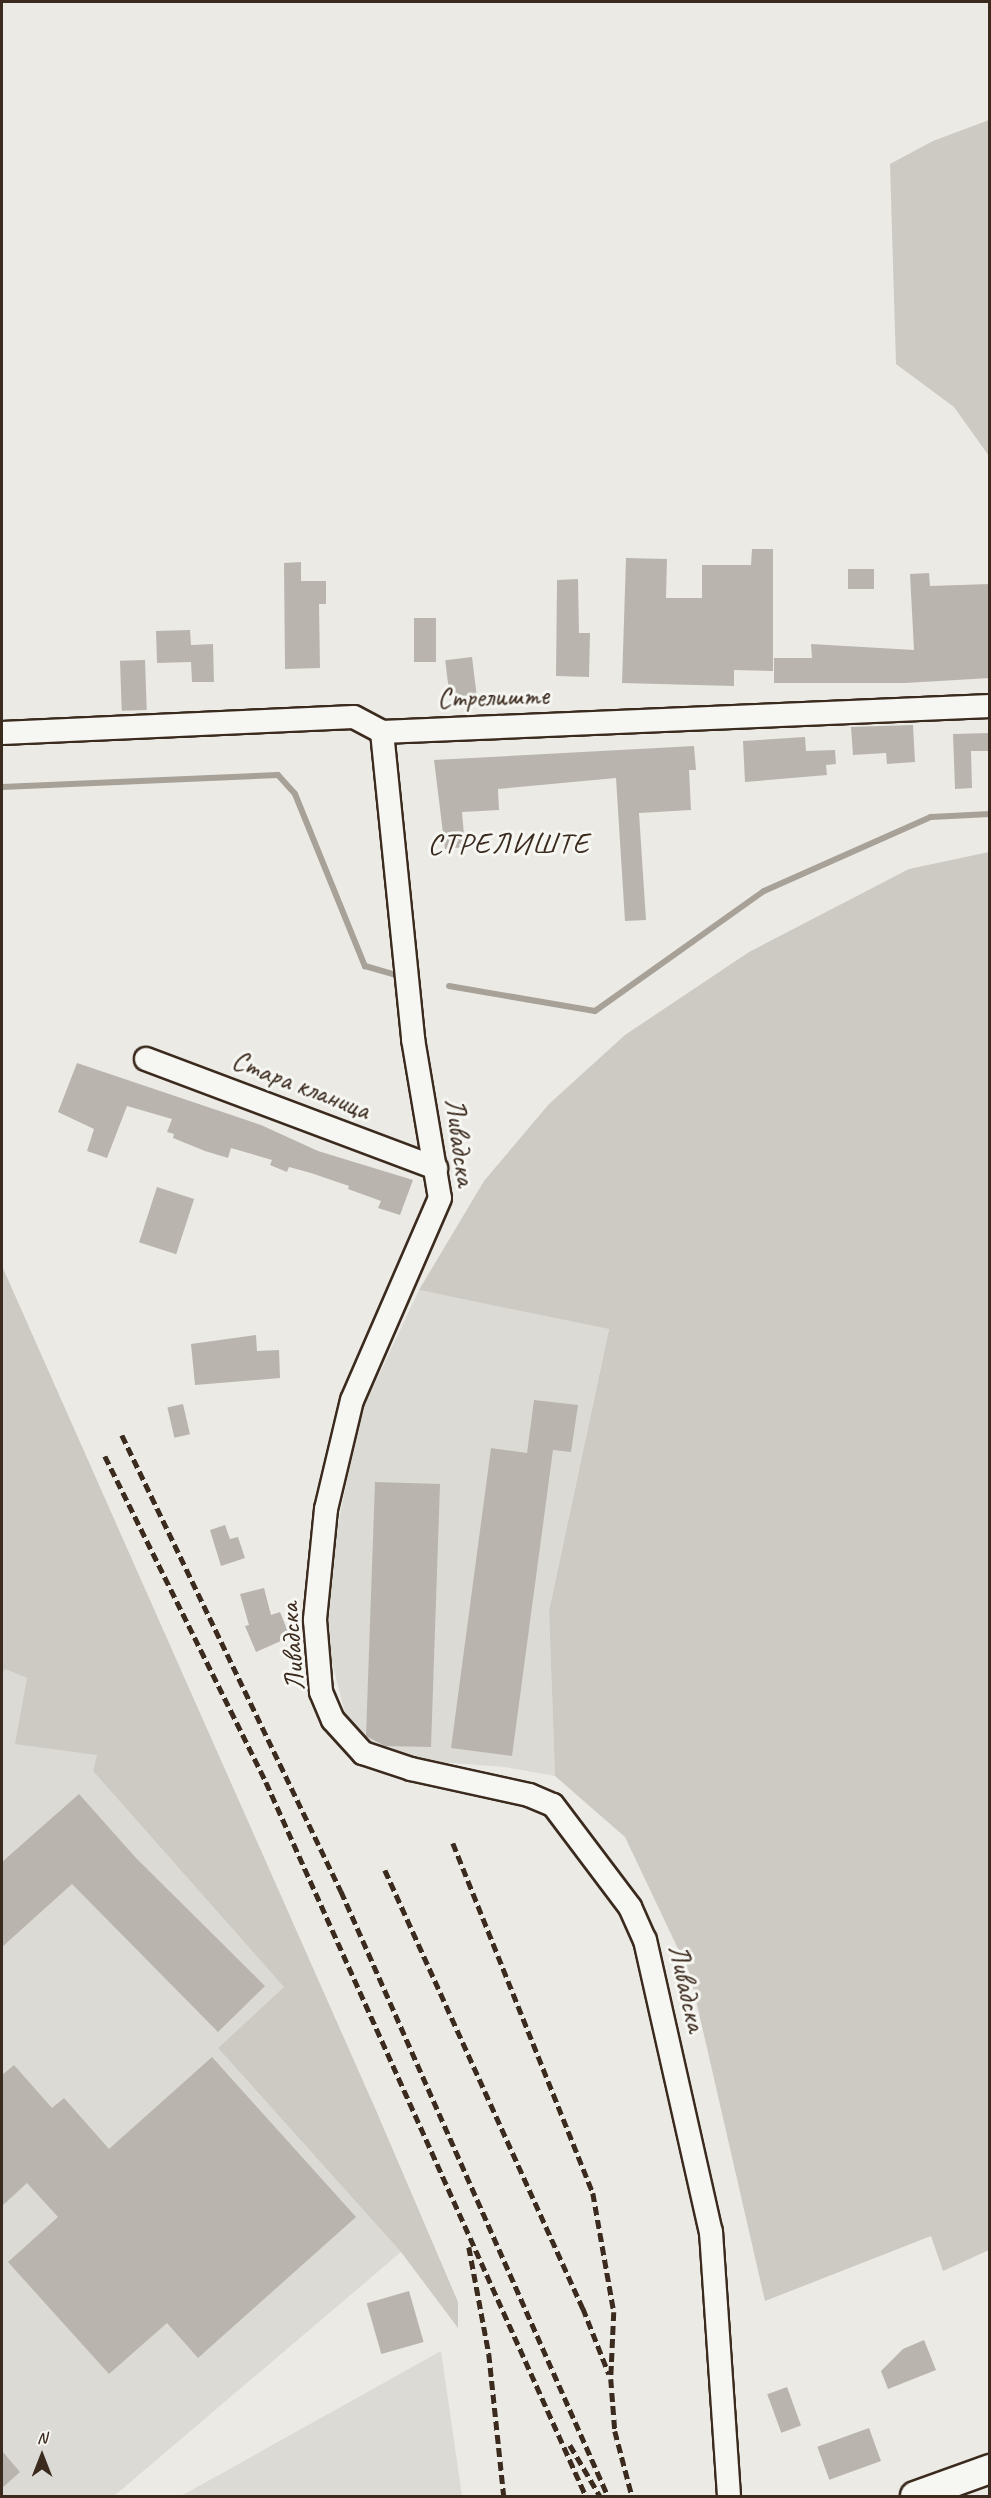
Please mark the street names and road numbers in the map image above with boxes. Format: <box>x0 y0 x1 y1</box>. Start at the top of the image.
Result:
street label: Стрелиште <box>437 678 549 716</box>
street label: Стара кланица <box>226 1043 376 1127</box>
street label: Ливадска <box>437 1096 483 1188</box>
street label: Ливадска <box>272 1602 312 1692</box>
street label: Ливадска <box>661 1941 713 2035</box>

